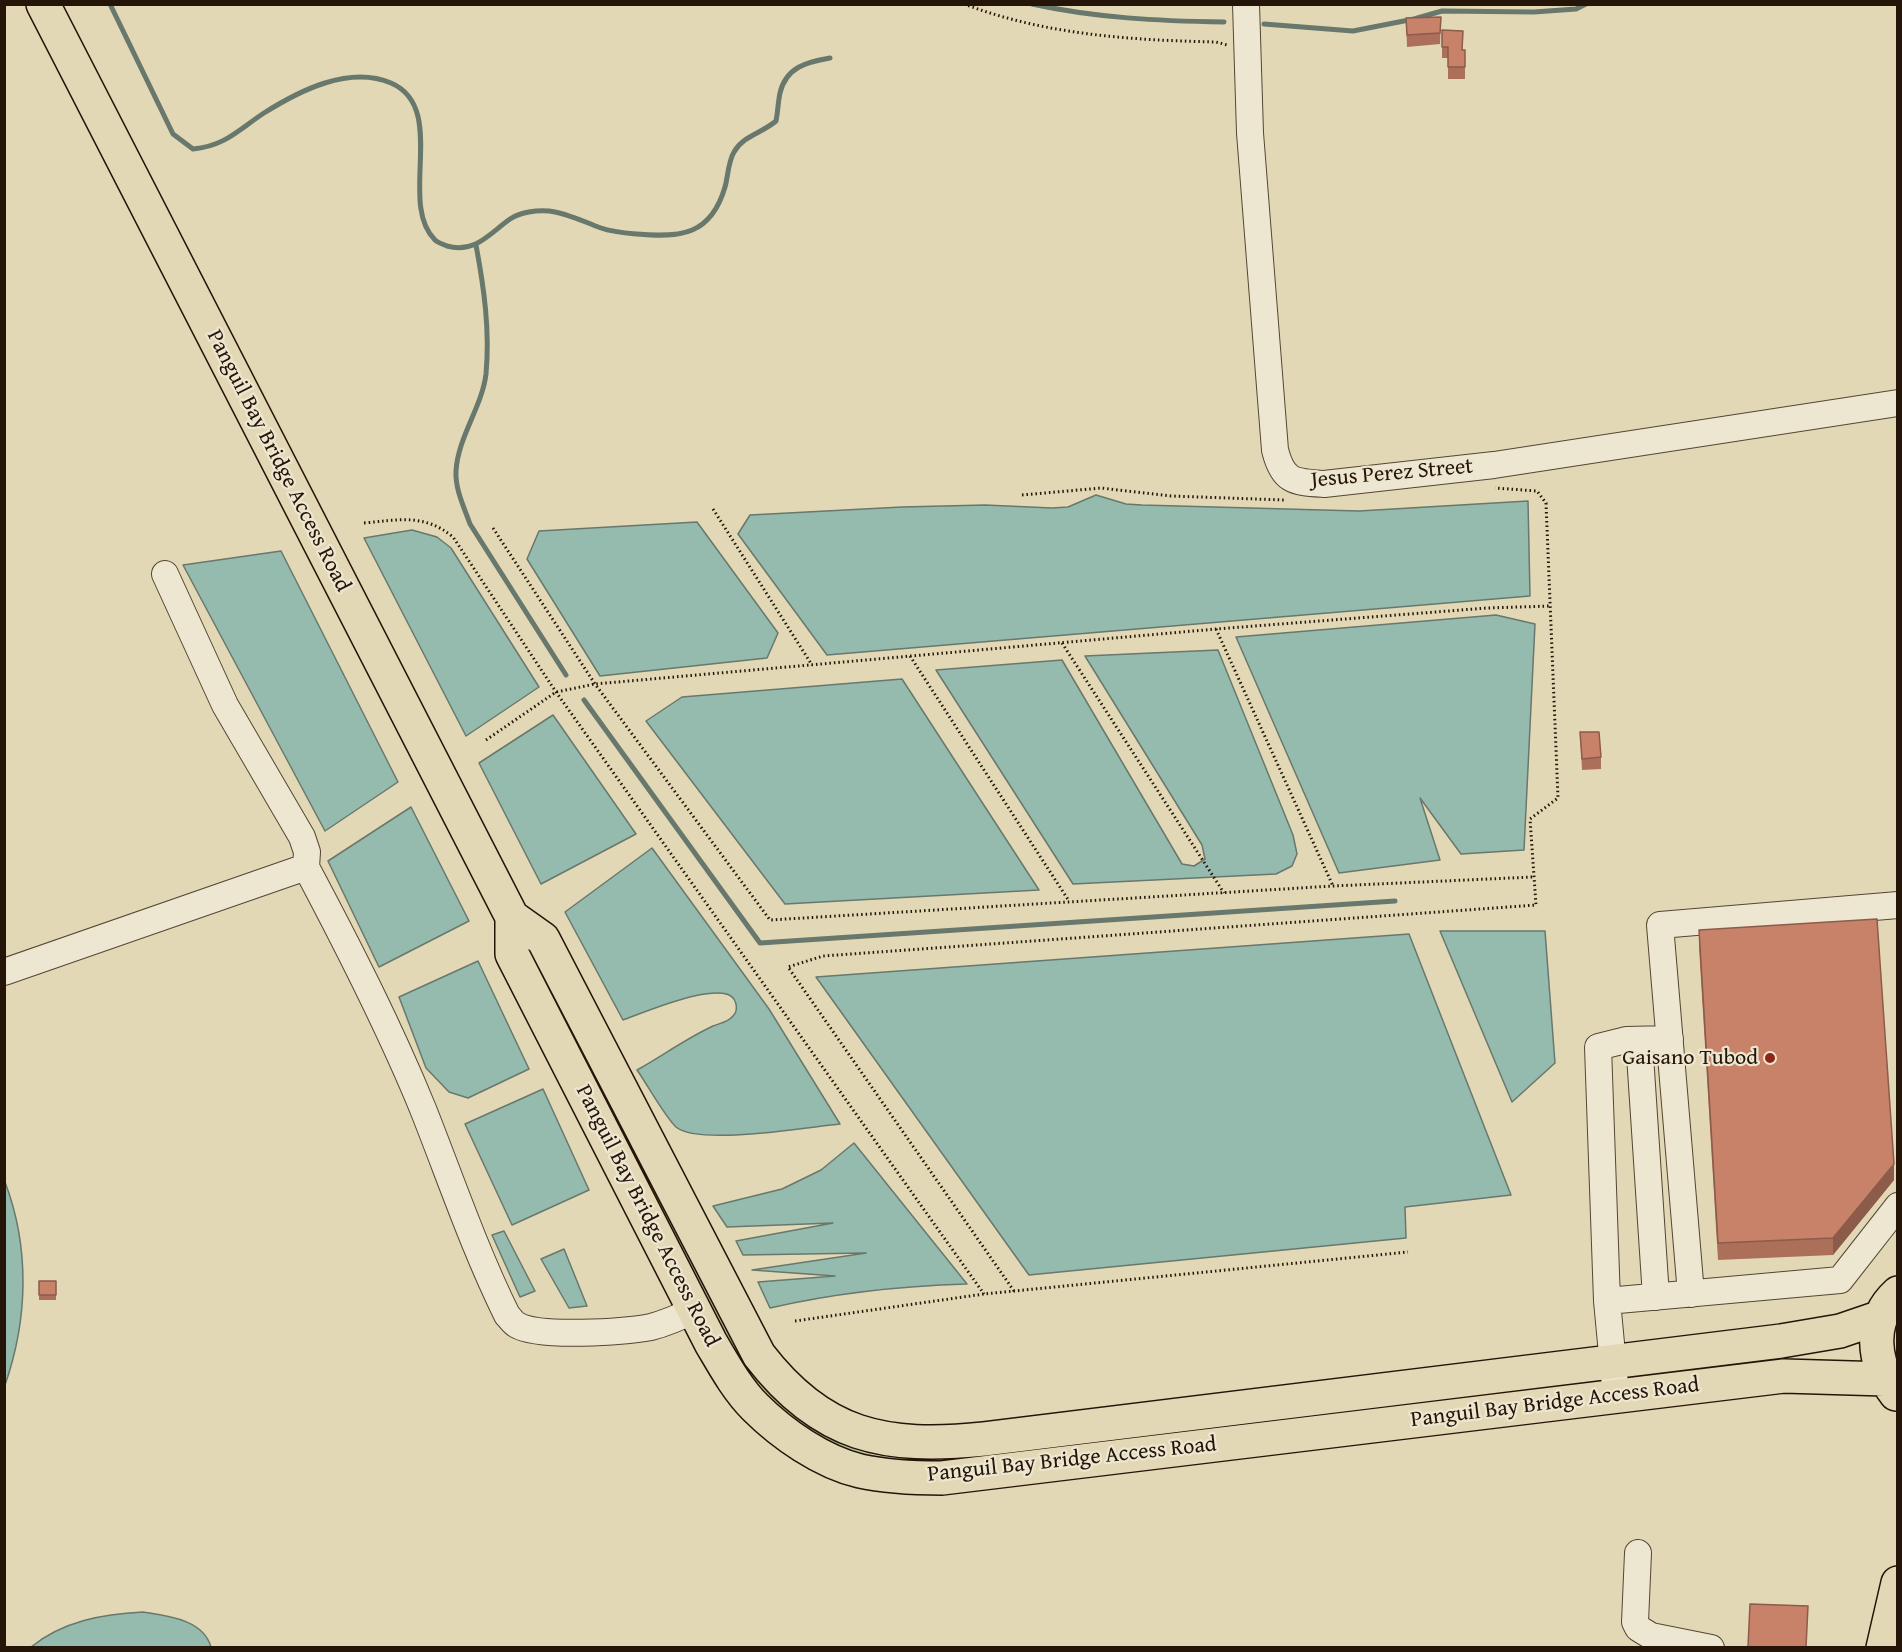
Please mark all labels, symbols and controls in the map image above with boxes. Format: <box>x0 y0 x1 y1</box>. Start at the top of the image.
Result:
street label: Panguil Bay Bridge Access Road <box>200 326 356 596</box>
street label: Jesus Perez Street <box>1310 454 1474 494</box>
place label: Gaisano Tubod <box>1622 1045 1758 1071</box>
marker: Gaisano Tubod <box>1763 1051 1777 1065</box>
street label: Panguil Bay Bridge Access Road <box>569 1081 725 1351</box>
street label: Panguil Bay Bridge Access Road <box>1409 1372 1701 1434</box>
street label: Panguil Bay Bridge Access Road <box>926 1432 1218 1488</box>

